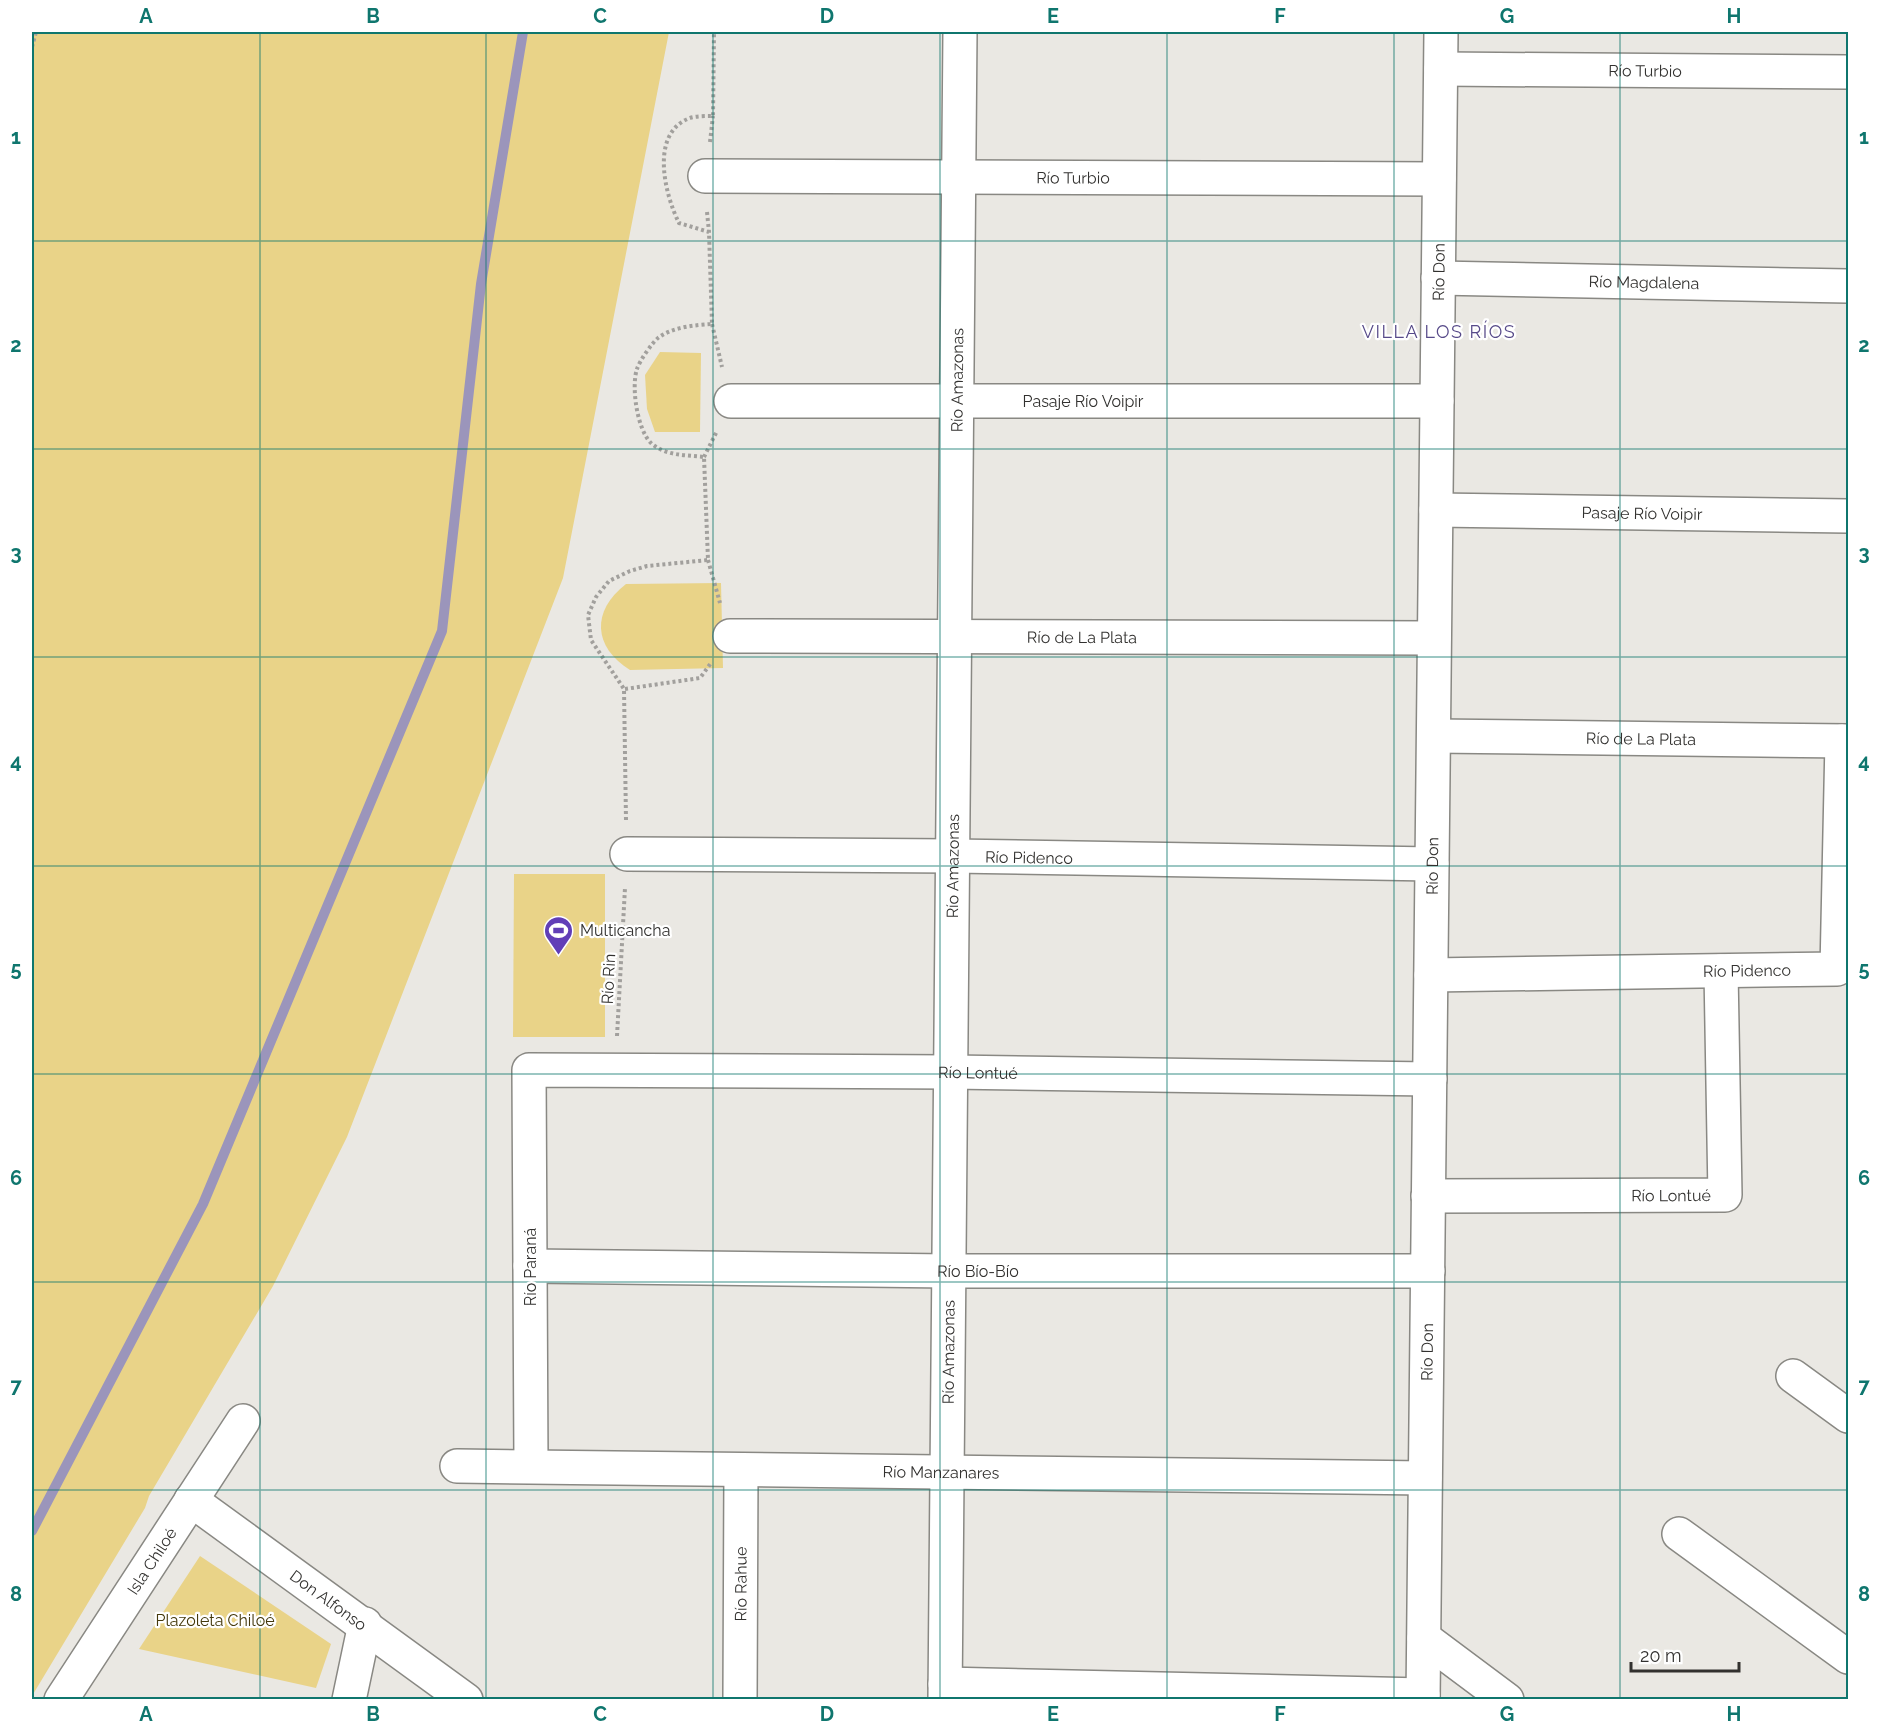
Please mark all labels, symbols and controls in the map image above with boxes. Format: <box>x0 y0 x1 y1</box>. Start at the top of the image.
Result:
text: A <box>139 4 153 28</box>
text: B <box>366 4 380 28</box>
text: C <box>593 4 607 28</box>
text: D <box>820 4 834 28</box>
text: E <box>1047 4 1059 28</box>
text: F <box>1274 4 1286 28</box>
text: G <box>1500 4 1514 28</box>
text: H <box>1727 4 1741 28</box>
street label: Río Turbio <box>1608 61 1682 81</box>
text: 1 <box>11 125 21 149</box>
text: 1 <box>1859 125 1869 149</box>
street label: Río Turbio <box>1036 168 1110 188</box>
street label: Río Don <box>1429 243 1449 301</box>
street label: Río Magdalena <box>1588 272 1699 293</box>
district label: VILLA LOS RÍOS <box>1362 320 1516 342</box>
street label: Río Amazonas <box>947 328 967 432</box>
text: 2 <box>10 333 22 357</box>
text: 2 <box>1858 333 1870 357</box>
street label: Pasaje Río Voipir <box>1023 392 1144 411</box>
street label: Pasaje Río Voipir <box>1581 503 1703 524</box>
text: 3 <box>10 541 22 565</box>
text: 3 <box>1858 541 1870 565</box>
street label: Río de La Plata <box>1027 628 1137 647</box>
street label: Río de La Plata <box>1586 729 1696 749</box>
text: 4 <box>10 749 22 773</box>
text: 4 <box>1858 749 1870 773</box>
street label: Río Amazonas <box>943 814 963 918</box>
street label: Río Don <box>1423 837 1442 895</box>
street label: Río Pidenco <box>985 848 1073 868</box>
sports icon: Multicancha <box>543 914 575 956</box>
place label: Multicancha <box>580 921 670 940</box>
street label: Río Rin <box>598 953 619 1005</box>
text: 5 <box>10 957 22 981</box>
text: 5 <box>1858 957 1870 981</box>
street label: Río Pidenco <box>1703 961 1791 981</box>
street label: Río Lontué <box>938 1063 1018 1083</box>
text: 6 <box>10 1166 22 1190</box>
text: 6 <box>1858 1166 1870 1190</box>
street label: Río Lontué <box>1631 1186 1711 1205</box>
street label: Río Paraná <box>521 1228 540 1306</box>
street label: Río Bío-Bío <box>937 1262 1019 1281</box>
street label: Río Amazonas <box>939 1300 959 1404</box>
street label: Río Don <box>1417 1323 1437 1381</box>
text: 7 <box>10 1374 22 1398</box>
text: 7 <box>1858 1374 1870 1398</box>
street label: Río Manzanares <box>882 1462 1000 1483</box>
street label: Isla Chiloé <box>123 1524 181 1598</box>
street label: Río Rahue <box>731 1547 751 1621</box>
street label: Don Alfonso <box>286 1566 370 1635</box>
text: 8 <box>10 1582 22 1606</box>
text: 8 <box>1858 1582 1870 1606</box>
park label: Plazoleta Chiloé <box>155 1611 275 1630</box>
scale bar <box>1631 1635 1739 1673</box>
text: 20 m <box>1640 1645 1682 1666</box>
text: A <box>139 1702 153 1726</box>
text: B <box>366 1702 380 1726</box>
text: C <box>593 1702 607 1726</box>
text: D <box>820 1702 834 1726</box>
text: E <box>1047 1702 1059 1726</box>
text: F <box>1274 1702 1286 1726</box>
text: G <box>1500 1702 1514 1726</box>
text: H <box>1727 1702 1741 1726</box>

